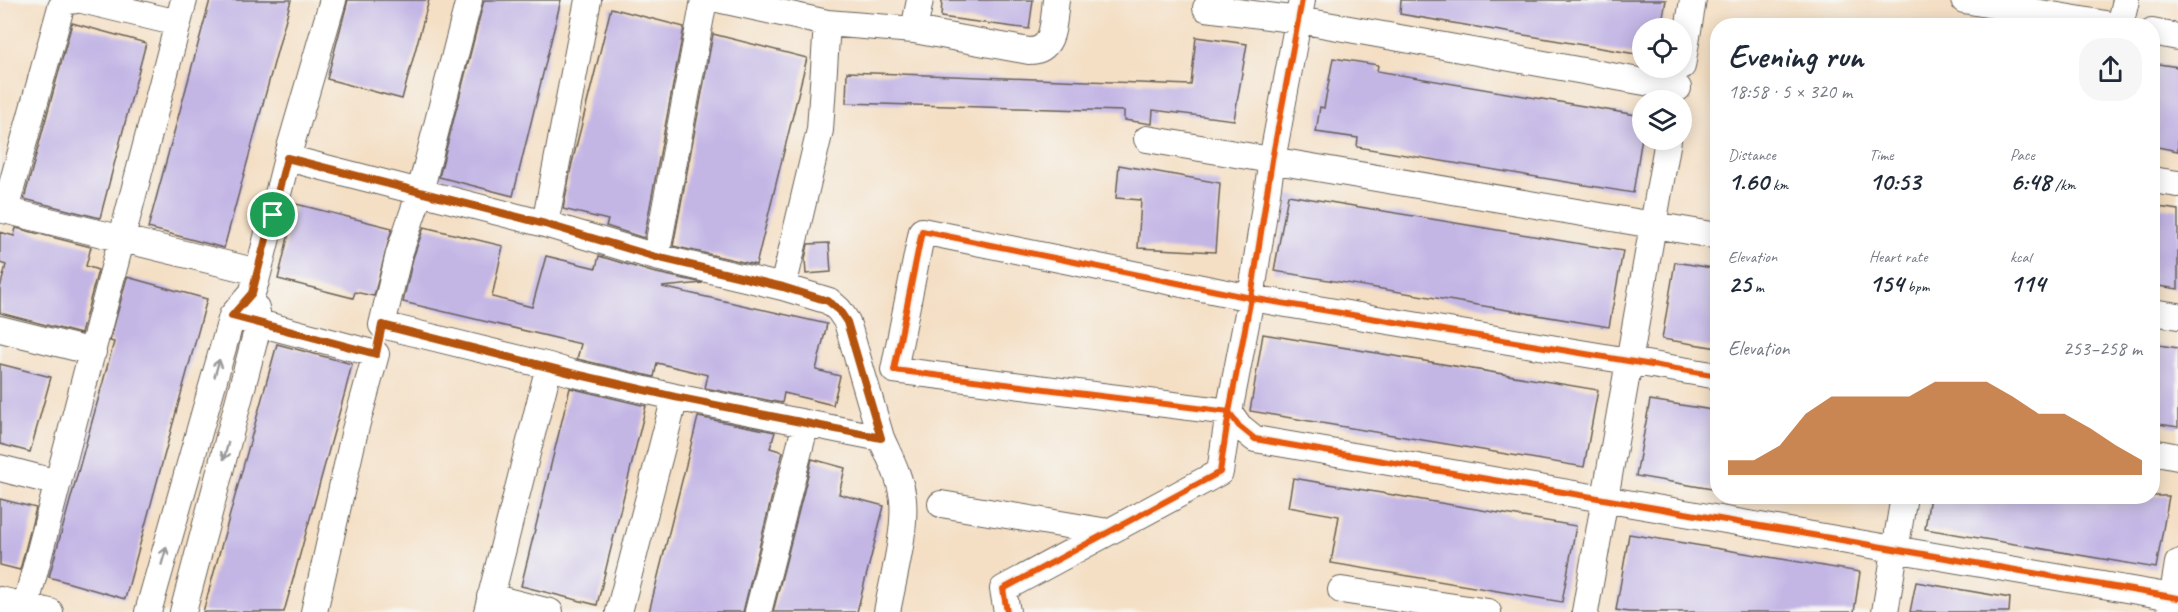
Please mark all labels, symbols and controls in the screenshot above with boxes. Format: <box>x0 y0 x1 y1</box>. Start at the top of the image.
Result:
map controls <box>1632 18 1692 150</box>
button: locate <box>1632 18 1692 78</box>
text: Evening run <box>1728 35 1863 77</box>
button: share <box>2079 38 2142 101</box>
text: 18:58 · 5 × 320 m <box>1728 79 1852 104</box>
button: layers <box>1632 90 1692 150</box>
text: Distance <box>1728 145 1776 165</box>
text: Time <box>1869 145 1893 165</box>
text: Pace <box>2010 145 2035 165</box>
text: 1.60 <box>1728 165 1769 198</box>
text: 10:53 <box>1869 165 1921 198</box>
text: 6:48 <box>2010 165 2051 198</box>
text: km <box>1769 175 1788 195</box>
text: /km <box>2051 175 2076 195</box>
pin <box>247 189 298 240</box>
icon: arrive <box>256 198 289 231</box>
text: Elevation <box>1728 247 1777 267</box>
text: Heart rate <box>1869 247 1927 267</box>
text: kcal <box>2010 247 2031 267</box>
text: 25 <box>1728 267 1751 300</box>
text: 154 <box>1869 267 1904 300</box>
text: 114 <box>2010 267 2045 300</box>
text: m <box>1751 277 1764 297</box>
text: bpm <box>1904 277 1930 297</box>
text: Elevation <box>1728 336 1790 361</box>
text: 253–258 m <box>2063 336 2142 361</box>
one-way arrow <box>212 359 223 378</box>
one-way arrow <box>219 441 231 460</box>
one-way arrow <box>159 547 170 566</box>

